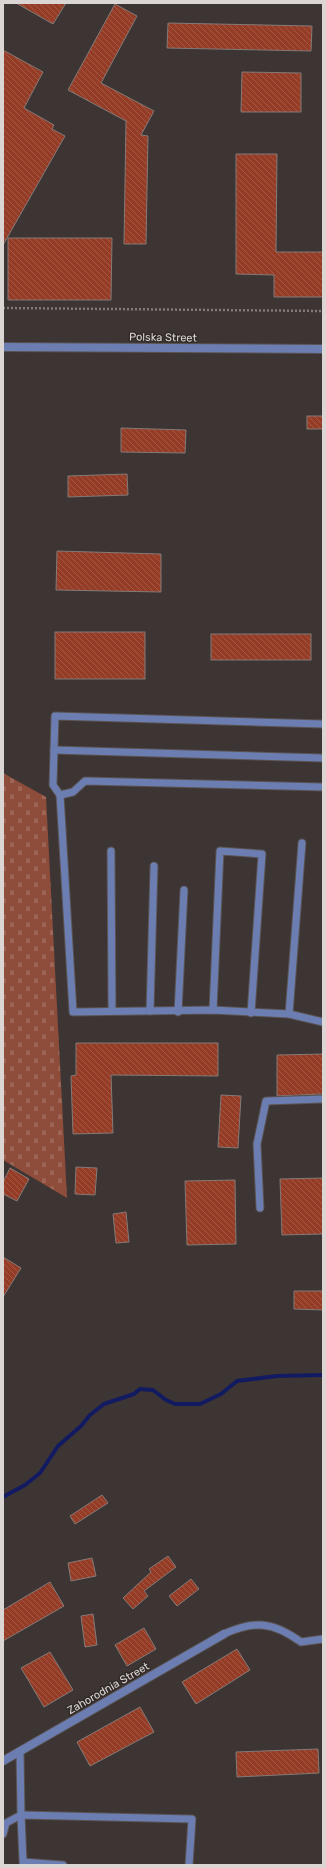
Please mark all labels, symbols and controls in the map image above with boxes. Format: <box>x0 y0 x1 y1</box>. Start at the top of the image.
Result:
street label: Polska Street <box>129 330 198 345</box>
street label: Zahorodnia Street <box>65 1659 152 1717</box>

